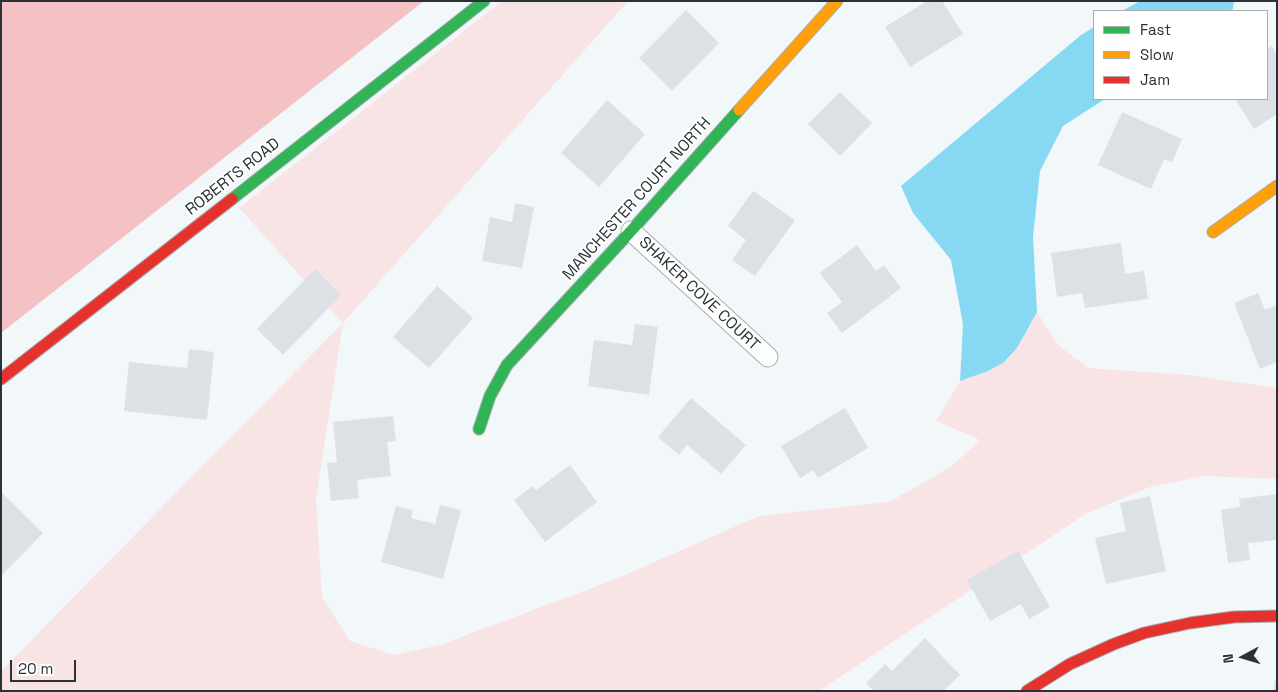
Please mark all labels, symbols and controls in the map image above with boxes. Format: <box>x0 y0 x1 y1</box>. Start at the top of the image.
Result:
legend <box>1093 10 1268 100</box>
text: Fast <box>1140 20 1171 39</box>
text: Slow <box>1140 45 1174 64</box>
text: Jam <box>1140 70 1170 89</box>
street label: MANCHESTER COURT NORTH <box>559 114 715 284</box>
street label: ROBERTS ROAD <box>182 134 284 220</box>
street label: SHAKER COVE COURT <box>635 233 763 355</box>
north arrow <box>1218 632 1268 682</box>
scale bar <box>12 650 79 682</box>
text: N <box>1219 653 1238 664</box>
text: 20 m <box>18 659 53 678</box>

